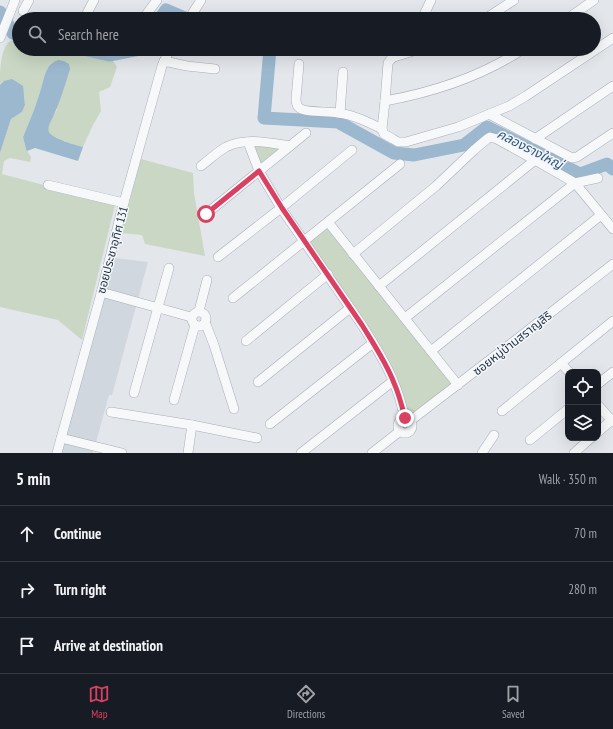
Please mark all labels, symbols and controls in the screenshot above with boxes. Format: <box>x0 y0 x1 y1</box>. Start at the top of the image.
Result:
search box <box>12 12 601 56</box>
icon: search <box>26 23 48 45</box>
text: Search here <box>58 25 119 44</box>
water label: คลองรางใหญ่ <box>494 125 568 174</box>
street label: ซอยประชาอุทิศ 131 <box>93 205 131 295</box>
route start <box>197 205 215 223</box>
street label: ซอยหมู่บ้านสราญสิริ <box>470 308 554 378</box>
map controls <box>565 369 601 441</box>
button: locate <box>565 369 601 405</box>
button: layers <box>565 405 601 441</box>
route end <box>396 409 414 427</box>
text: 5 min <box>16 468 50 490</box>
text: Walk · 350 m <box>539 471 597 488</box>
icon: ahead <box>16 523 38 545</box>
text: Continue <box>54 524 101 543</box>
text: 70 m <box>574 525 597 542</box>
icon: right <box>16 579 38 601</box>
text: Turn right <box>54 580 106 599</box>
text: 280 m <box>568 581 597 598</box>
icon: arrive <box>16 635 38 657</box>
text: Arrive at destination <box>54 636 163 655</box>
tab: Map <box>88 683 110 721</box>
tab: Directions <box>287 683 325 721</box>
tab: Saved <box>502 683 525 721</box>

